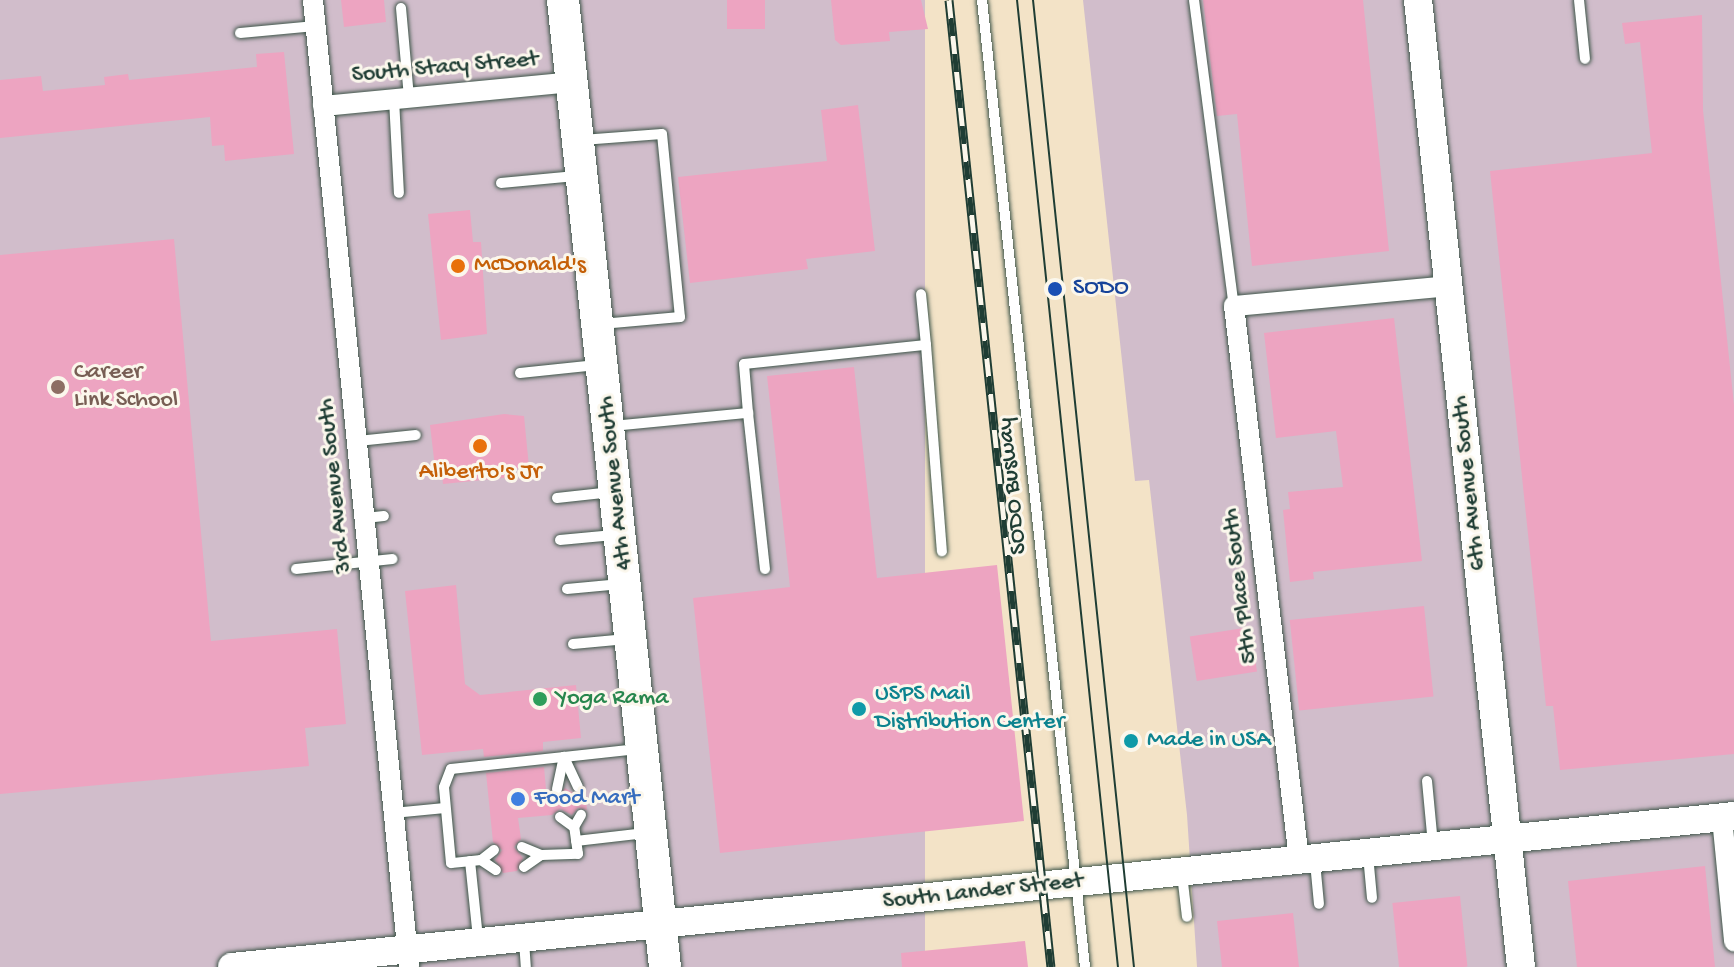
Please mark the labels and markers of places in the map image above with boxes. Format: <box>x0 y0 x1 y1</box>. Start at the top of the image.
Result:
place label: McDonald's <box>474 252 586 280</box>
marker: McDonald's <box>449 257 467 275</box>
place label: SODO <box>1073 275 1129 303</box>
marker: SODO <box>1044 278 1066 300</box>
place label: Career Link School <box>74 359 178 415</box>
marker: Career Link School <box>49 378 67 396</box>
marker: Aliberto's Jr <box>471 437 489 455</box>
place label: Aliberto's Jr <box>419 459 541 487</box>
place label: USPS Mail Distribution Center <box>875 681 1064 737</box>
place label: Yoga Rama <box>556 685 669 713</box>
marker: Yoga Rama <box>531 690 549 708</box>
marker: USPS Mail Distribution Center <box>850 700 868 718</box>
place label: Made in USA <box>1147 727 1271 755</box>
marker: Made in USA <box>1122 732 1140 750</box>
place label: Food Mart <box>534 785 639 813</box>
marker: Food Mart <box>509 790 527 808</box>

